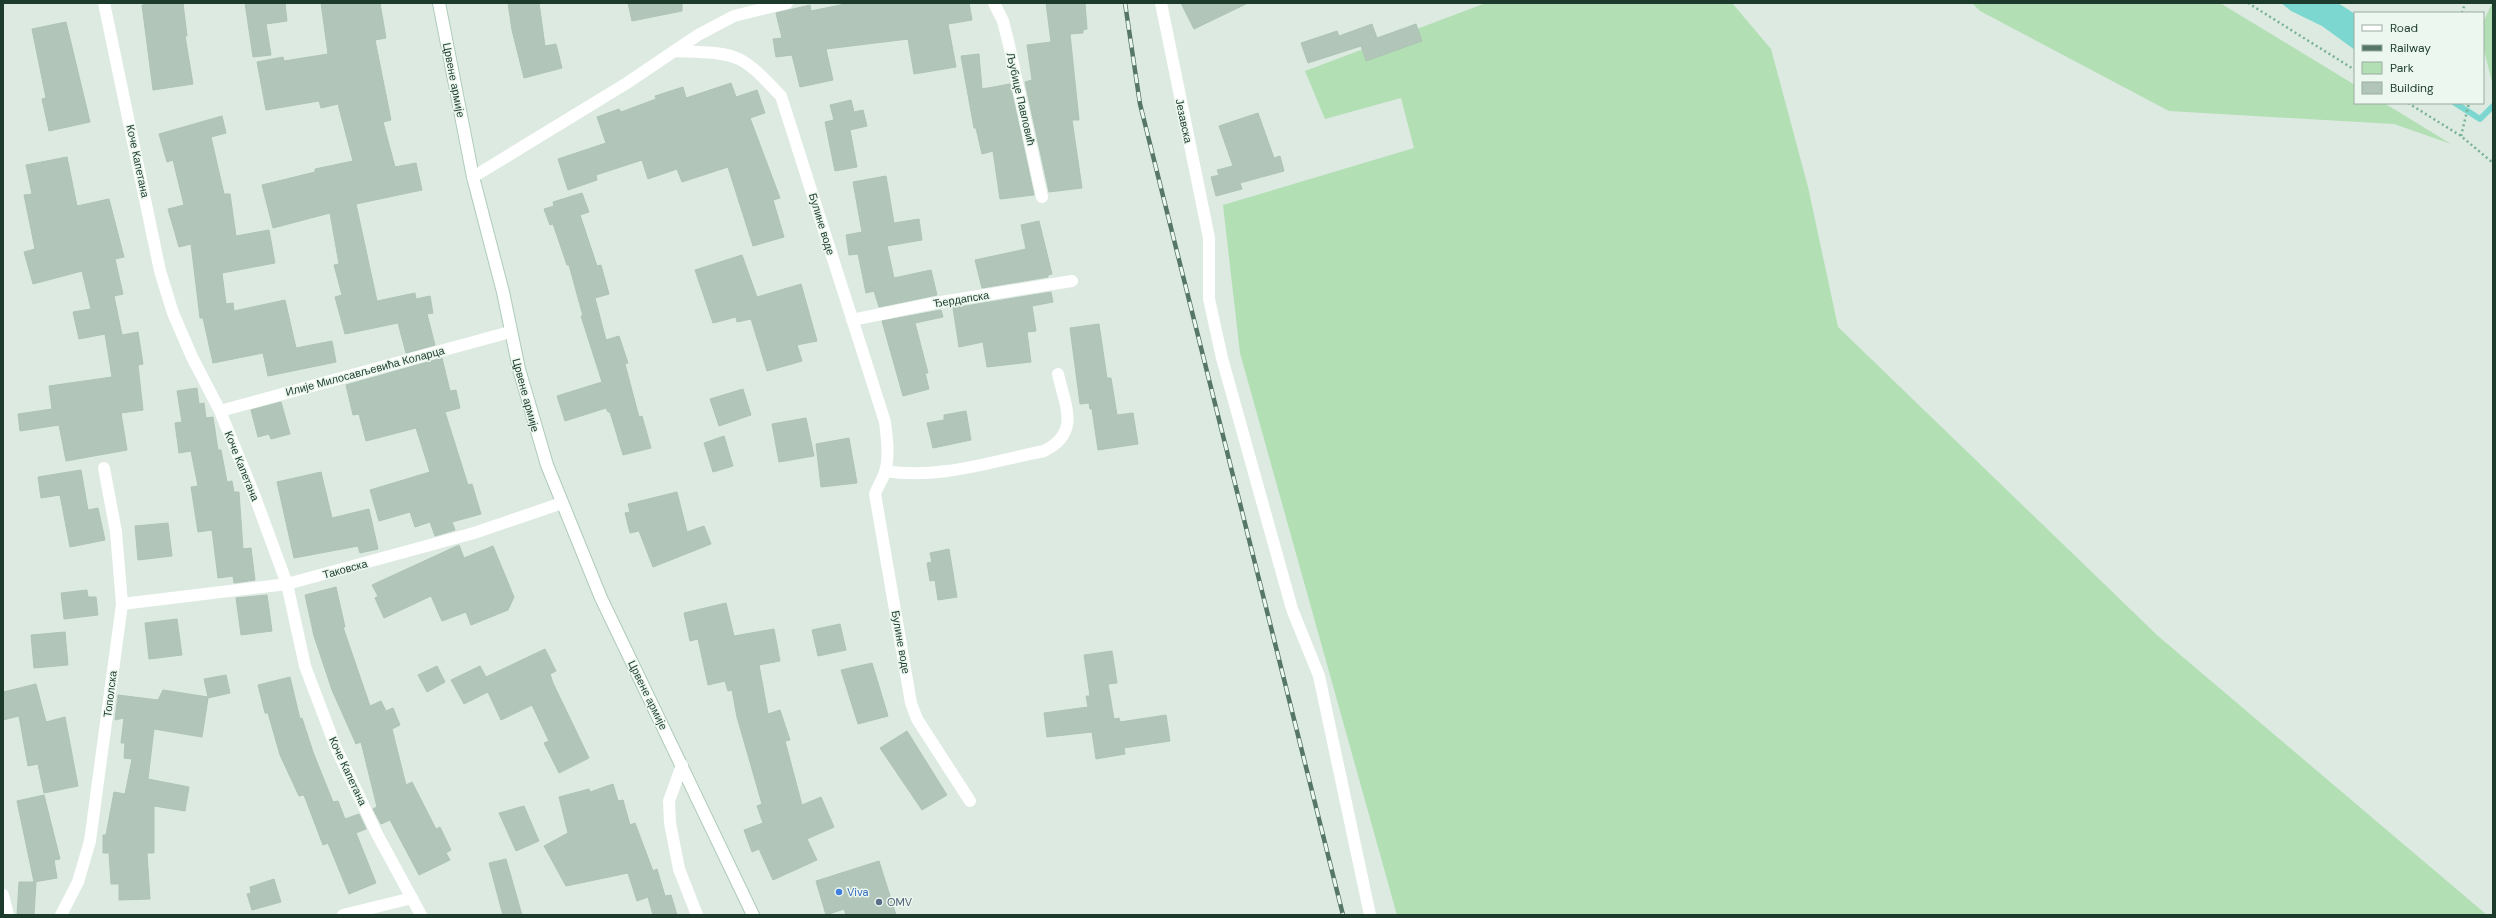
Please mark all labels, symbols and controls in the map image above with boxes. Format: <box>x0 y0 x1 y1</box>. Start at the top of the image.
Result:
legend <box>2354 12 2484 104</box>
text: Road <box>2390 20 2418 36</box>
text: Railway <box>2390 40 2431 56</box>
street label: Црвене армије <box>440 42 468 118</box>
street label: Љубице Павловић <box>1003 51 1039 147</box>
text: Park <box>2390 60 2414 76</box>
text: Building <box>2390 80 2434 96</box>
street label: Језавска <box>1172 98 1196 145</box>
street label: Коче Капетана <box>123 123 153 200</box>
street label: Булине воде <box>806 191 838 257</box>
street label: Ђердапска <box>932 288 991 310</box>
street label: Илије Милосављевића Коларца <box>284 343 447 399</box>
street label: Црвене армије <box>509 357 543 433</box>
street label: Коче Капетана <box>222 429 263 504</box>
street label: Таковска <box>321 556 370 582</box>
street label: Булине воде <box>889 609 913 675</box>
street label: Црвене армије <box>625 658 671 732</box>
street label: Тополска <box>100 669 120 718</box>
street label: Коче Капетана <box>326 734 370 809</box>
place label: Viva <box>847 885 869 899</box>
marker: Viva <box>834 887 844 897</box>
place label: OMV <box>887 895 913 909</box>
marker: OMV <box>874 897 884 907</box>

